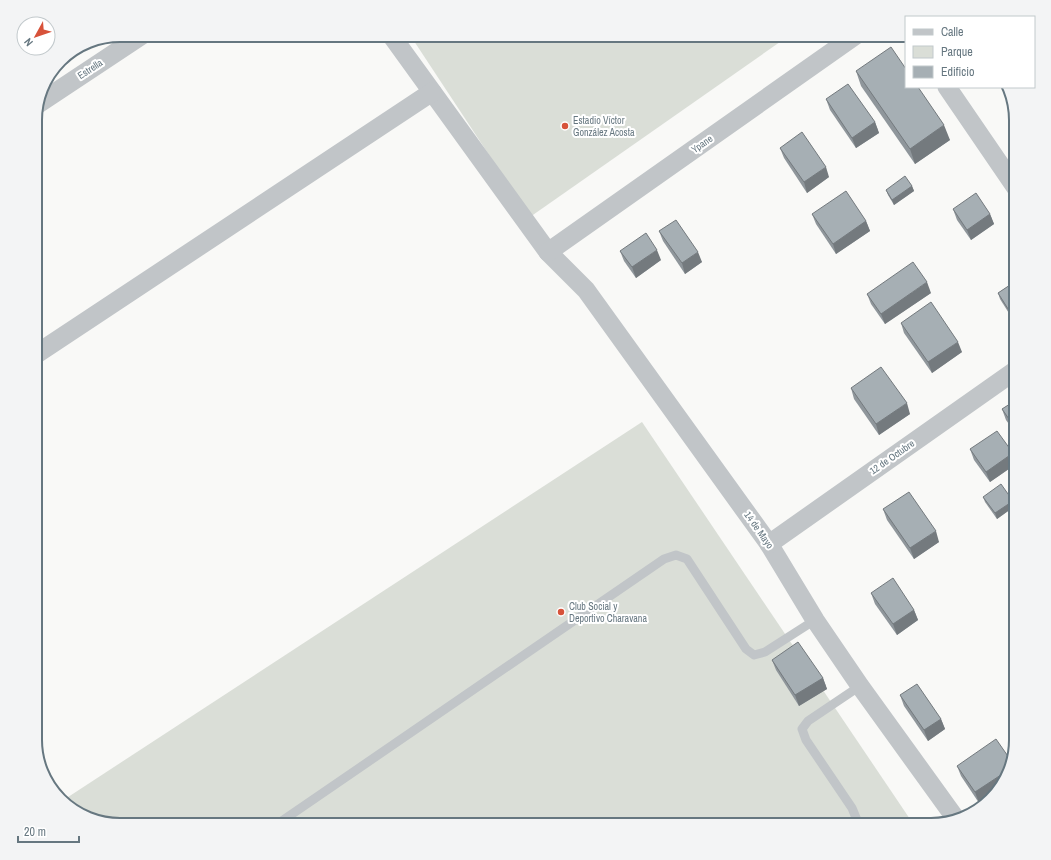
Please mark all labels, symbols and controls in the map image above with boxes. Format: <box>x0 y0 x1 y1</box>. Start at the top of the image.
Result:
north arrow <box>16 16 56 56</box>
legend <box>905 16 1035 88</box>
text: Calle <box>941 24 963 40</box>
text: N <box>21 35 36 49</box>
text: Parque <box>941 44 973 60</box>
street label: Estrella <box>75 56 105 82</box>
text: Edificio <box>941 64 974 80</box>
place label: Estadio Víctor González Acosta <box>573 114 635 139</box>
marker: Estadio Víctor González Acosta <box>560 121 570 131</box>
street label: Ypane <box>689 132 716 156</box>
street label: 12 de Octubre <box>867 437 917 477</box>
street label: 14 de Mayo <box>741 509 777 552</box>
place label: Club Social y Deportivo Charavana <box>569 600 647 625</box>
marker: Club Social y Deportivo Charavana <box>556 607 566 617</box>
scale bar <box>18 818 79 844</box>
text: 20 m <box>24 824 46 840</box>

